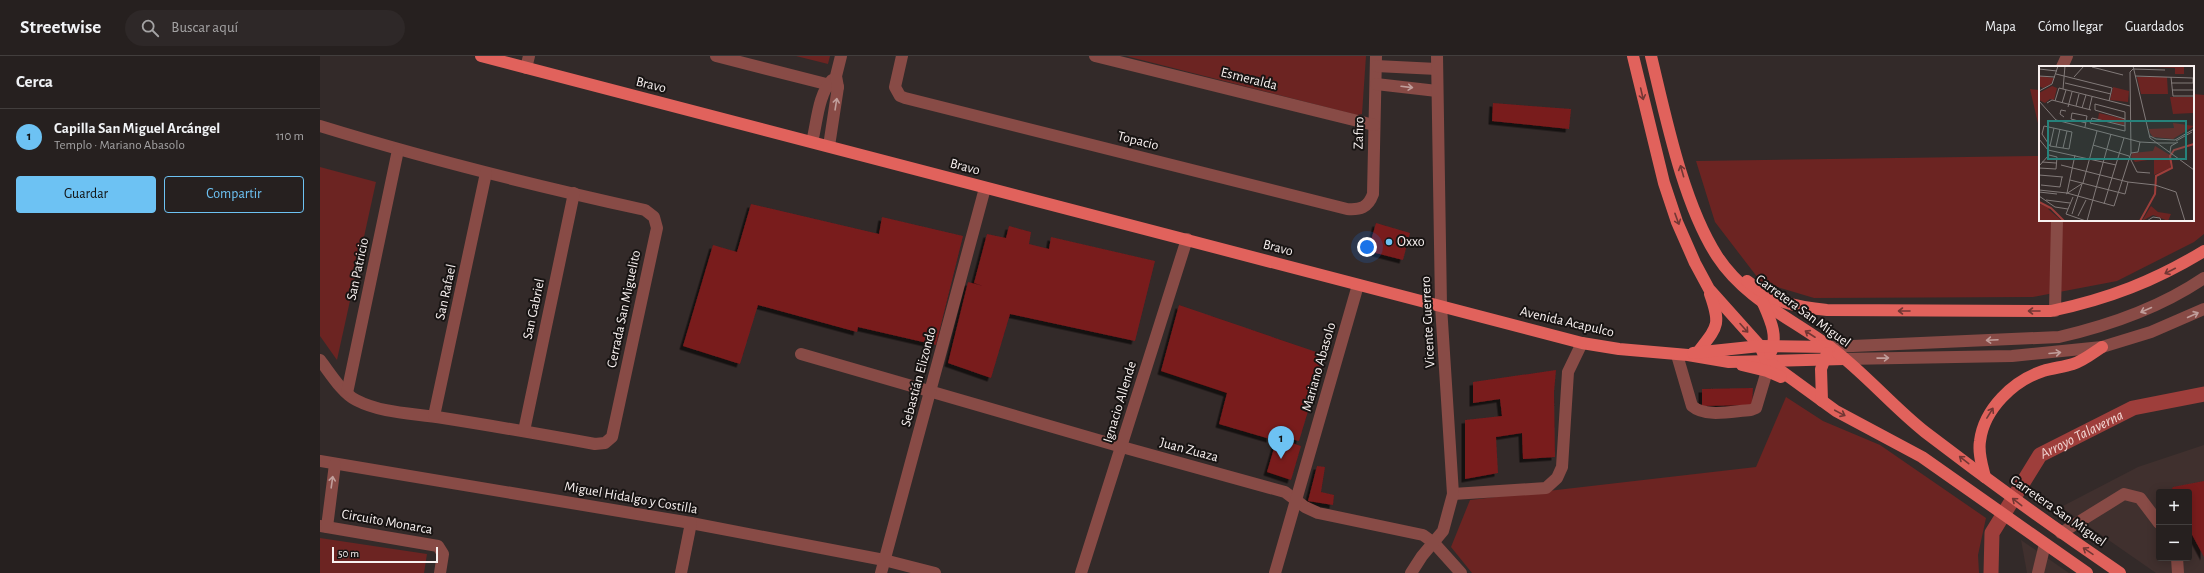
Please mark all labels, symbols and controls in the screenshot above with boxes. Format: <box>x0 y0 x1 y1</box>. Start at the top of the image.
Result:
search box <box>125 10 405 46</box>
icon: search <box>139 17 161 39</box>
text: Streetwise <box>20 18 101 37</box>
text: Buscar aquí <box>171 20 238 35</box>
text: Mapa <box>1985 20 2016 34</box>
text: Cómo llegar <box>2038 20 2103 34</box>
text: Guardados <box>2125 20 2184 34</box>
street label: Esmeralda <box>1219 65 1279 93</box>
inset map <box>2039 66 2194 221</box>
text: Cerca <box>16 73 53 90</box>
street label: Bravo <box>634 74 668 96</box>
one-way arrow <box>1400 84 1413 91</box>
one-way arrow <box>1639 87 1647 100</box>
one-way arrow <box>832 98 840 111</box>
street label: Zafiro <box>1351 116 1367 150</box>
text: Capilla San Miguel Arcángel <box>54 121 220 136</box>
street label: Topacio <box>1116 129 1160 153</box>
text: 1 <box>27 130 31 143</box>
text: 110 m <box>276 130 304 143</box>
text: Templo · Mariano Abasolo <box>54 139 185 152</box>
street label: Bravo <box>948 156 982 178</box>
one-way arrow <box>1678 165 1685 178</box>
button: Guardar <box>16 176 156 213</box>
button: Compartir <box>164 176 304 213</box>
one-way arrow <box>1673 213 1681 225</box>
place label: Oxxo <box>1397 235 1425 249</box>
street label: San Patricio <box>345 236 371 302</box>
street label: Bravo <box>1261 237 1295 259</box>
your location <box>1357 237 1377 257</box>
marker: Oxxo <box>1384 237 1394 247</box>
street label: Cerrada San Miguelito <box>605 249 643 369</box>
street label: San Rafael <box>433 263 459 321</box>
one-way arrow <box>2165 267 2177 275</box>
street label: Carretera San Miguel <box>1753 272 1853 350</box>
street label: Vicente Guerrero <box>1419 276 1437 368</box>
street label: San Gabriel <box>521 277 547 341</box>
street label: Avenida Acapulco <box>1519 304 1616 340</box>
one-way arrow <box>1898 307 1911 315</box>
one-way arrow <box>2028 307 2041 315</box>
one-way arrow <box>2140 307 2152 314</box>
one-way arrow <box>2186 310 2198 318</box>
street label: Mariano Abasolo <box>1300 321 1338 413</box>
one-way arrow <box>1740 323 1749 334</box>
street label: Sebastián Elizondo <box>899 326 939 428</box>
one-way arrow <box>1804 329 1816 337</box>
one-way arrow <box>1986 336 1999 343</box>
one-way arrow <box>2048 350 2061 357</box>
one-way arrow <box>1876 354 1889 362</box>
street label: Ignacio Allende <box>1101 360 1139 444</box>
one-way arrow <box>1987 407 1995 419</box>
water label: Arroyo Talaverna <box>2036 407 2125 462</box>
one-way arrow <box>1834 410 1846 417</box>
pin: 1 <box>1268 426 1294 459</box>
street label: Juan Zuaza <box>1158 435 1220 465</box>
one-way arrow <box>1958 456 1969 465</box>
street label: Carretera San Miguel <box>2008 473 2108 549</box>
one-way arrow <box>328 476 336 489</box>
street label: Miguel Hidalgo y Costilla <box>563 479 699 517</box>
map controls <box>2156 489 2192 561</box>
button: + <box>2156 489 2192 525</box>
one-way arrow <box>2011 497 2022 506</box>
street label: Circuito Monarca <box>341 507 434 537</box>
button: − <box>2156 525 2192 561</box>
scale bar <box>332 545 438 564</box>
one-way arrow <box>2083 547 2094 555</box>
text: 50 m <box>338 548 359 559</box>

